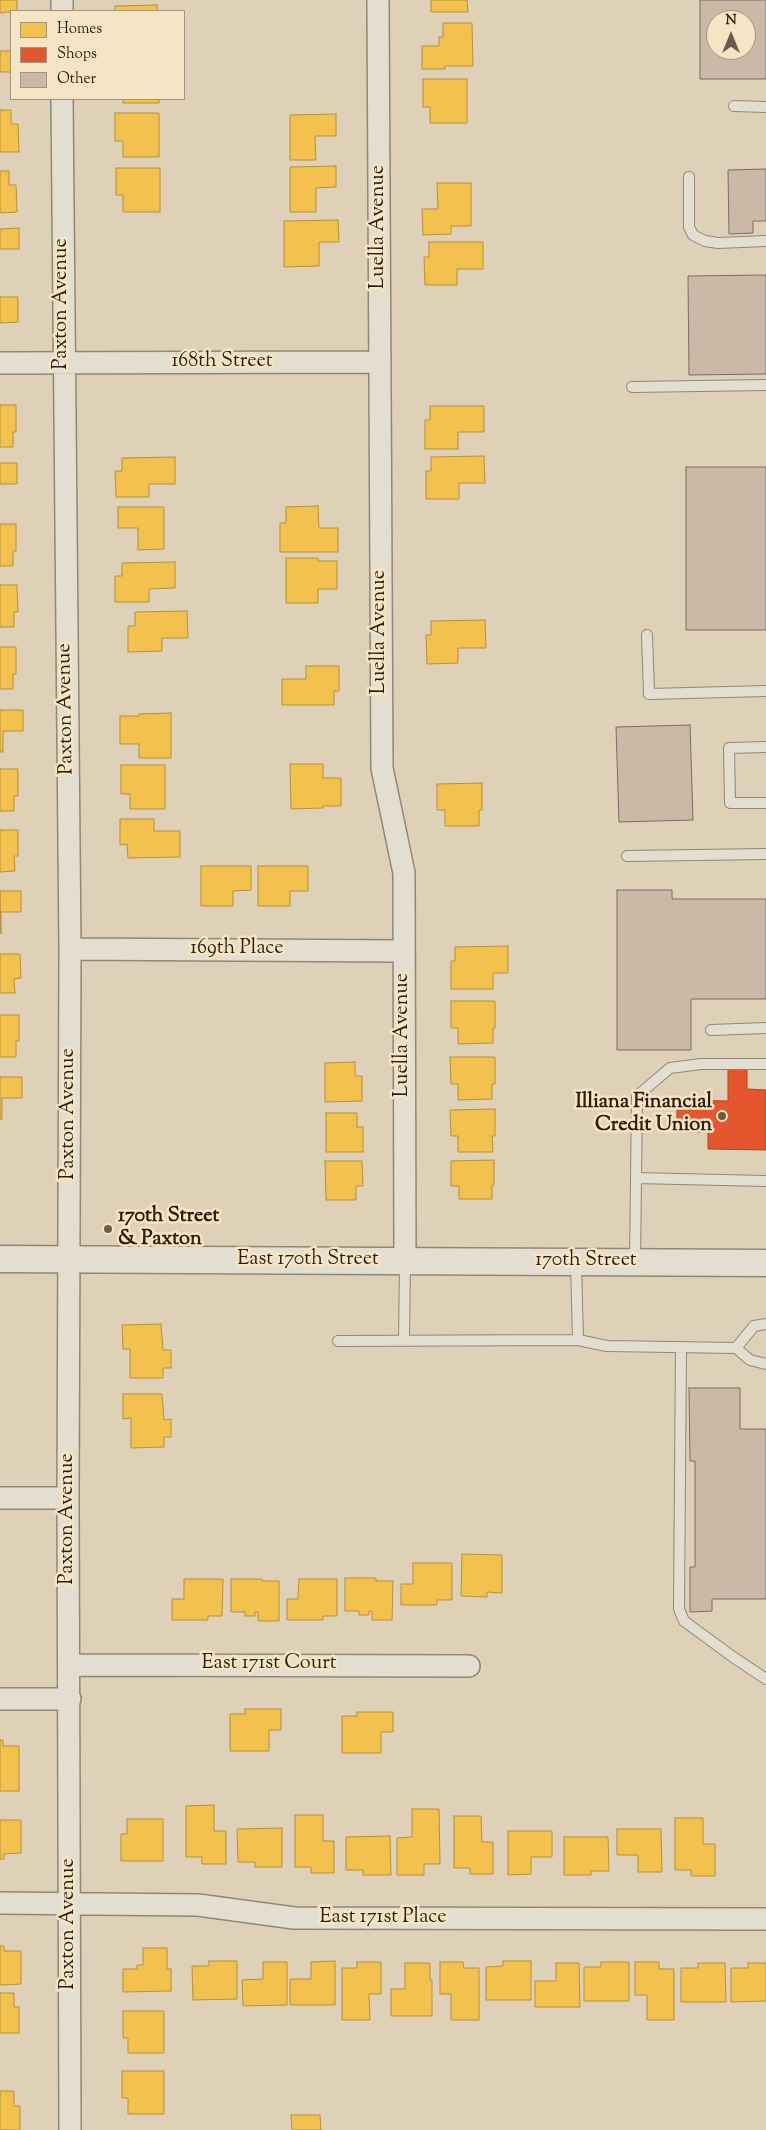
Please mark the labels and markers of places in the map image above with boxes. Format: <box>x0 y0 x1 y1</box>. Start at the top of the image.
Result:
place label: Illiana Financial Credit Union <box>575 1092 712 1139</box>
marker: Illiana Financial Credit Union <box>716 1110 728 1122</box>
place label: 170th Street & Paxton <box>118 1206 219 1253</box>
marker: 170th Street & Paxton <box>102 1223 114 1235</box>

